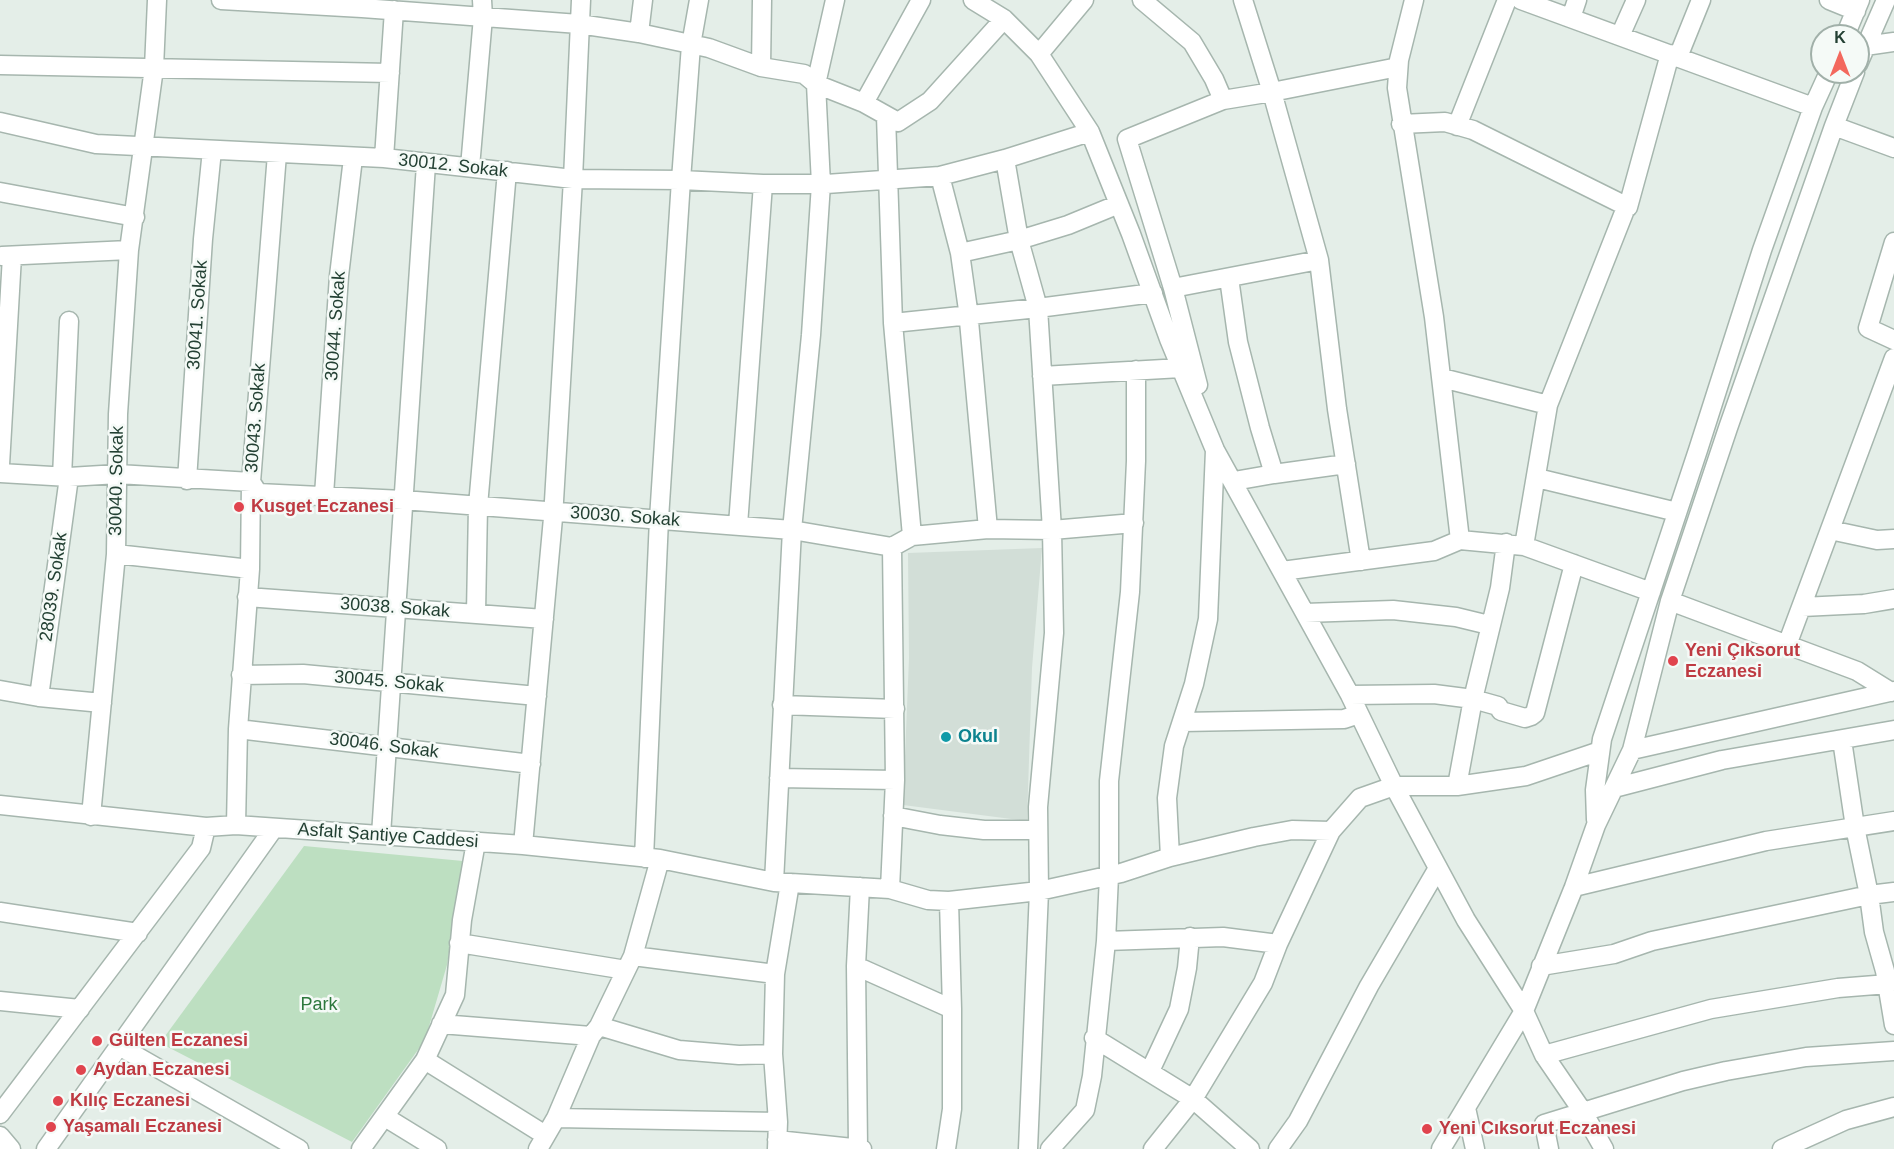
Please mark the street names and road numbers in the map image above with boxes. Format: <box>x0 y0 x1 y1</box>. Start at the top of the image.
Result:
street label: 30012. Sokak <box>397 150 509 182</box>
street label: 30041. Sokak <box>183 259 213 371</box>
street label: 30044. Sokak <box>321 270 351 382</box>
street label: 30043. Sokak <box>241 362 271 474</box>
street label: 30040. Sokak <box>105 426 129 536</box>
street label: 30030. Sokak <box>569 502 681 532</box>
street label: 28039. Sokak <box>36 531 72 643</box>
street label: 30038. Sokak <box>339 593 451 623</box>
street label: 30045. Sokak <box>333 666 445 698</box>
street label: 30046. Sokak <box>328 729 440 763</box>
street label: Asfalt Şantiye Caddesi <box>297 819 479 853</box>

